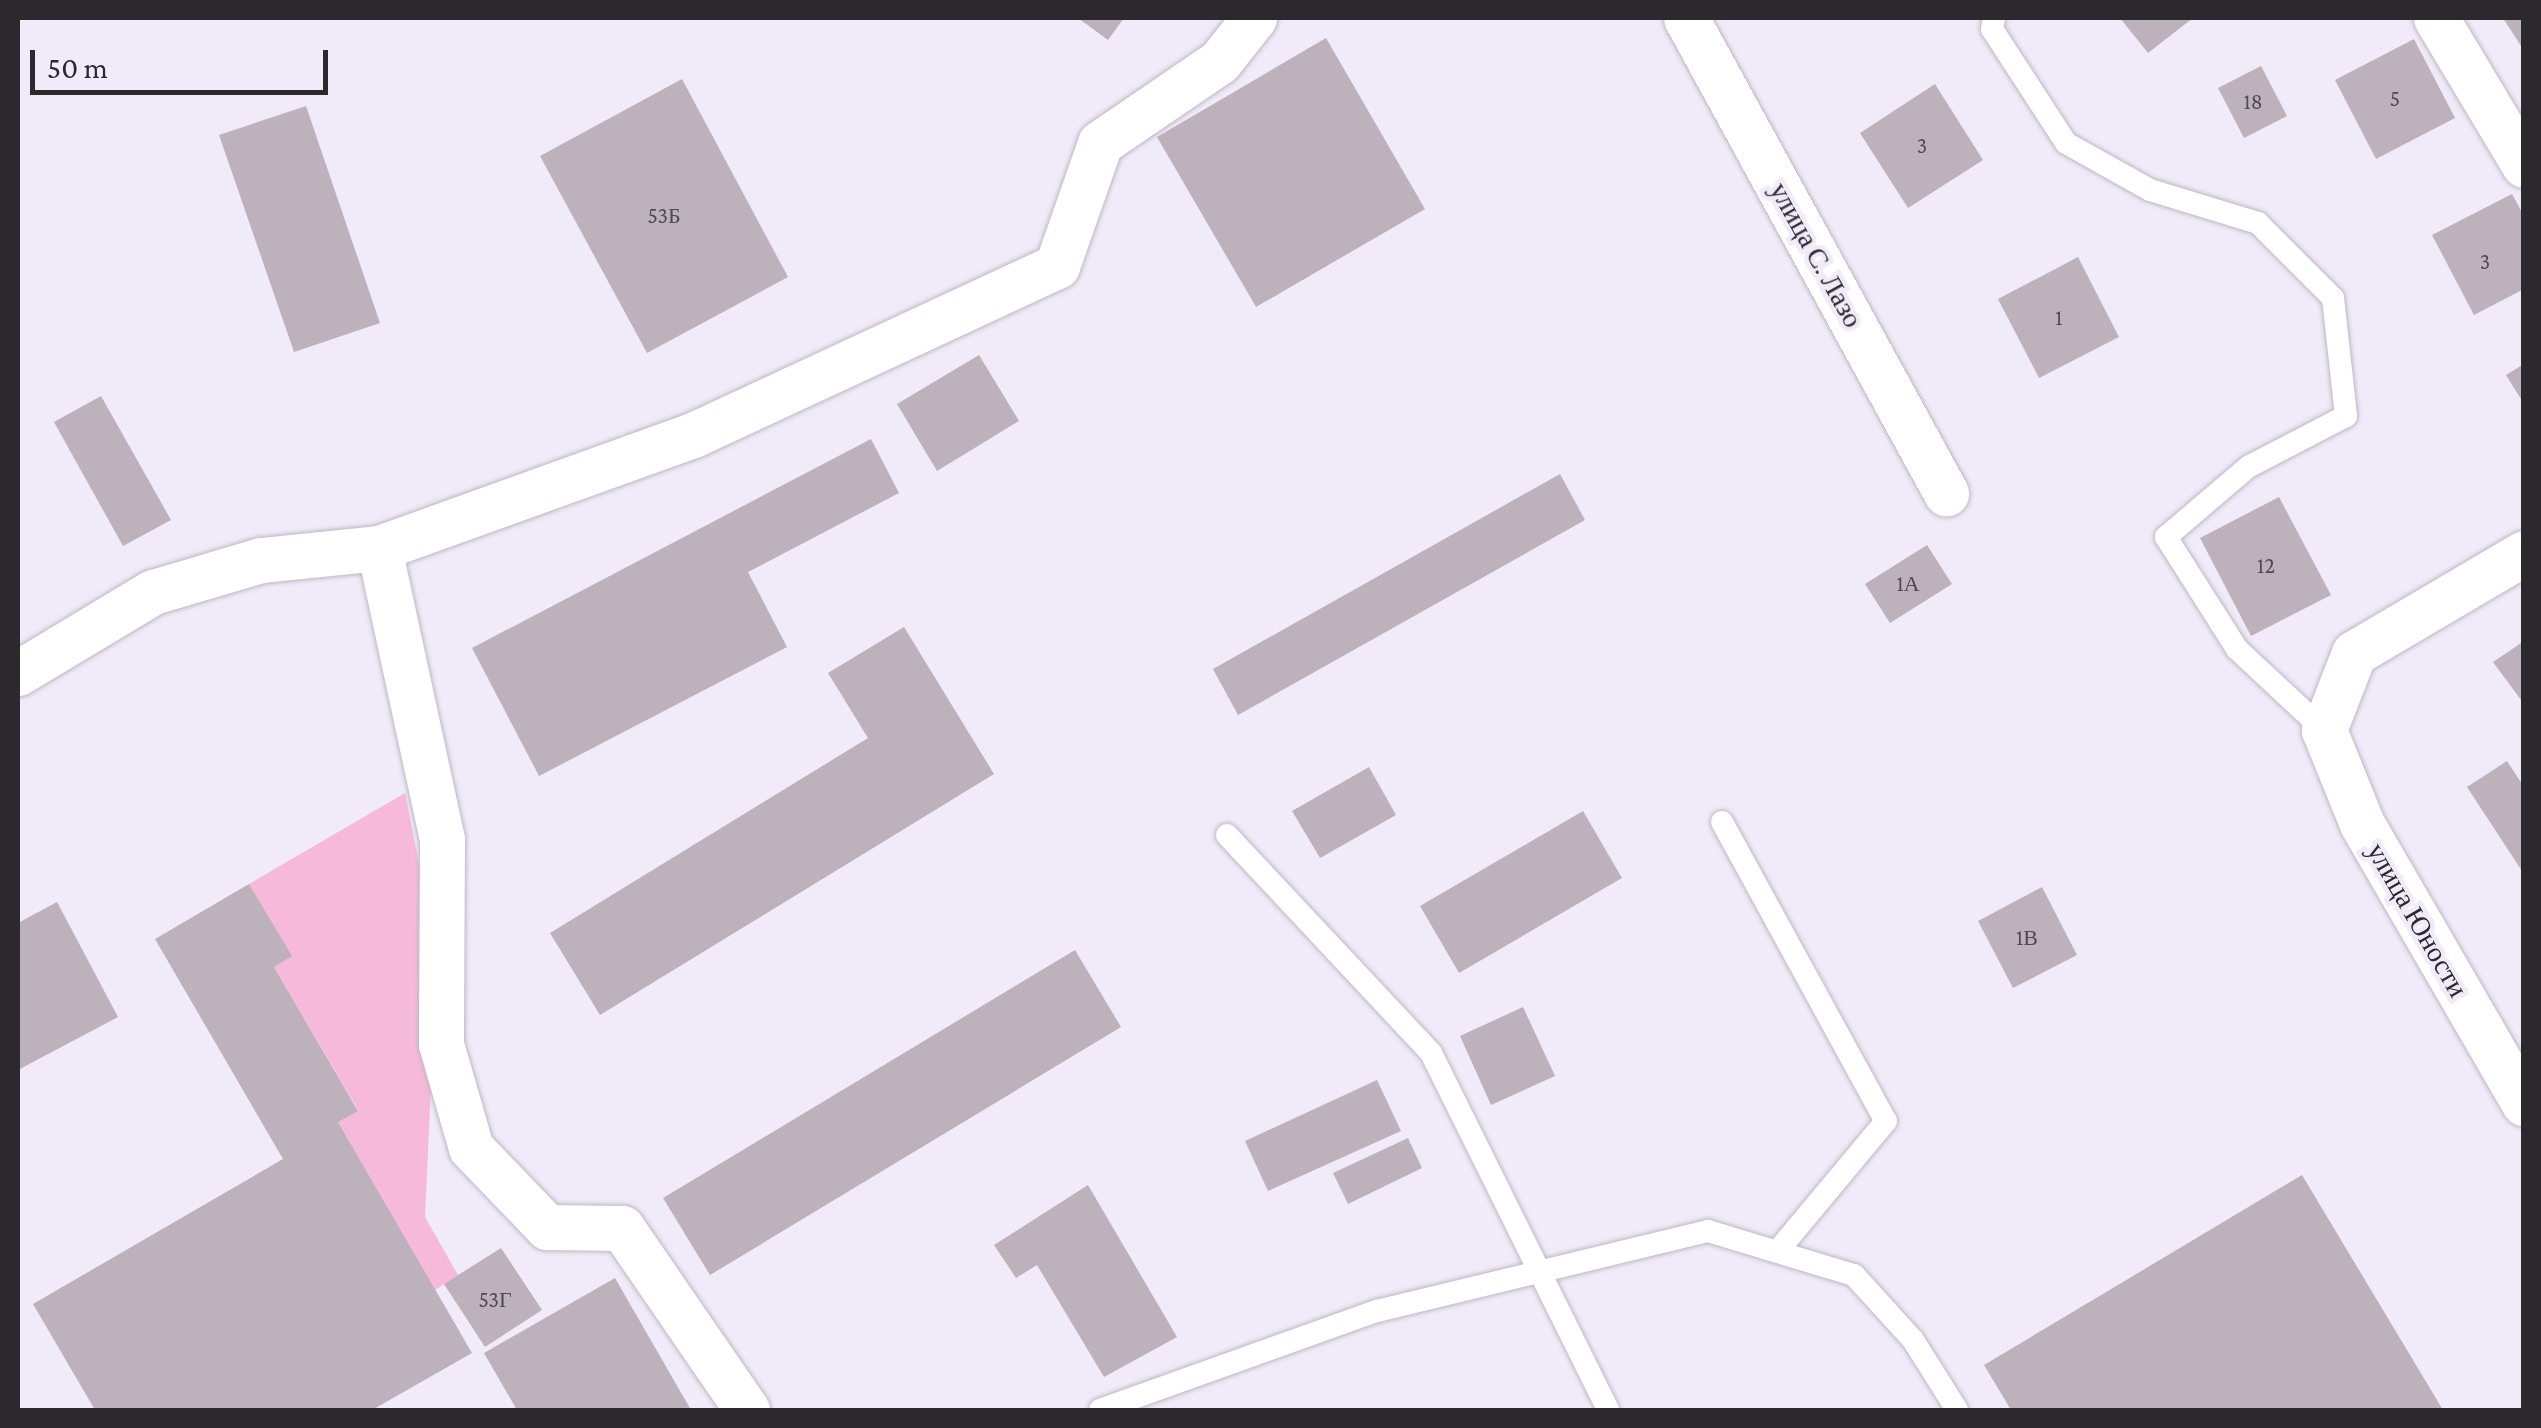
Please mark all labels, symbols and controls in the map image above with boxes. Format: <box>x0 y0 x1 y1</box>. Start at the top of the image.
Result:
scale bar <box>35 30 332 92</box>
text: 50 m <box>47 51 108 84</box>
house number: 5 <box>2390 86 2400 112</box>
house number: 18 <box>2243 89 2263 115</box>
house number: 3 <box>1917 133 1927 159</box>
street label: улица С. Лазо <box>1762 176 1870 334</box>
house number: 53Б <box>647 203 681 229</box>
house number: 3 <box>2480 249 2490 275</box>
house number: 1 <box>2055 305 2063 331</box>
house number: 12 <box>2257 553 2275 579</box>
house number: 1А <box>1896 571 1920 597</box>
street label: улица Юности <box>2359 837 2475 1003</box>
house number: 1В <box>2016 925 2038 951</box>
house number: 53Г <box>478 1287 512 1313</box>

